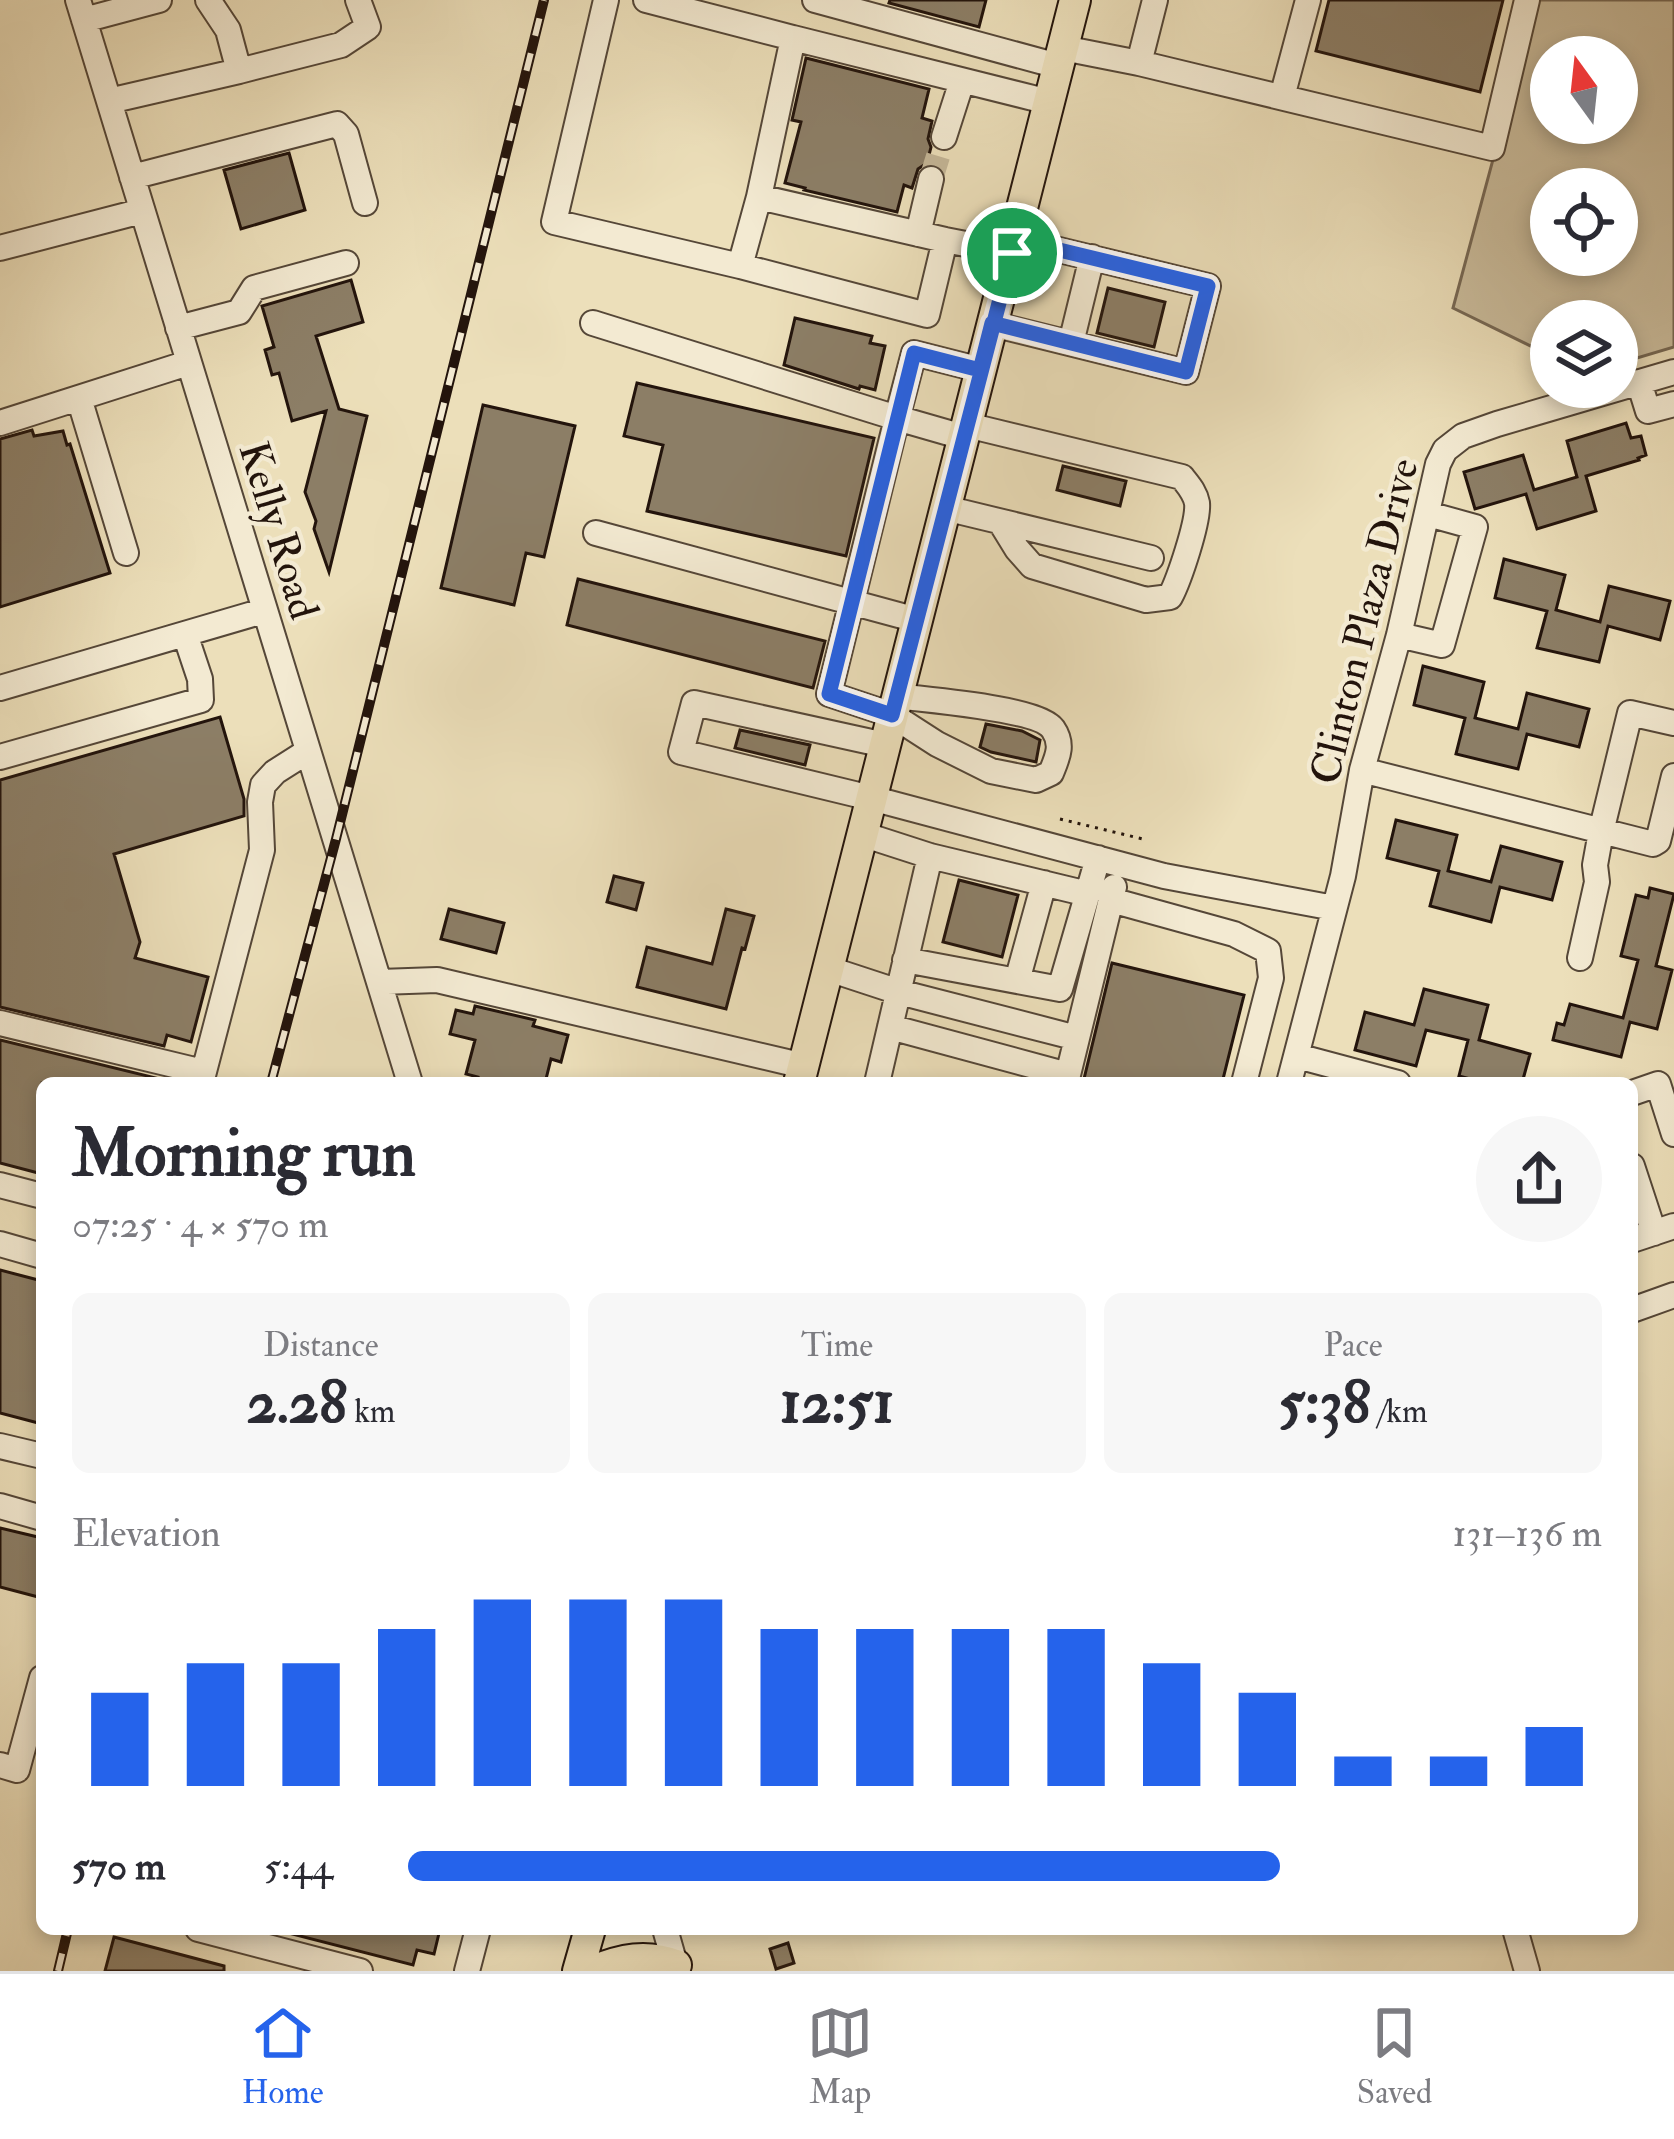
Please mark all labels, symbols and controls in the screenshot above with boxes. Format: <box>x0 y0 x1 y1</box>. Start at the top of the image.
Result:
north arrow <box>1530 36 1638 144</box>
map controls <box>1530 36 1638 408</box>
button: locate <box>1530 168 1638 276</box>
pin <box>961 202 1063 304</box>
icon: arrive <box>979 220 1045 286</box>
button: layers <box>1530 300 1638 408</box>
street label: Kelly Road <box>226 436 330 626</box>
street label: Clinton Plaza Drive <box>1299 453 1431 790</box>
text: Morning run <box>72 1113 416 1196</box>
button: share <box>1476 1116 1602 1242</box>
text: 07:25 · 4 × 570 m <box>72 1200 328 1249</box>
text: Distance <box>263 1325 379 1366</box>
text: Time <box>801 1325 873 1366</box>
text: Pace <box>1323 1325 1383 1366</box>
text: 2.28 <box>247 1366 347 1441</box>
text: 12:51 <box>780 1366 894 1441</box>
text: 5:38 <box>1278 1366 1371 1441</box>
text: km <box>347 1391 395 1432</box>
text: /km <box>1371 1391 1428 1432</box>
text: Elevation <box>72 1509 221 1558</box>
text: 131–136 m <box>1452 1509 1602 1558</box>
text: 570 m <box>72 1842 165 1891</box>
text: 5:44 <box>264 1842 333 1891</box>
tab: Home <box>242 2000 324 2113</box>
tab: Map <box>807 2000 873 2113</box>
tab: Saved <box>1357 2000 1432 2113</box>

